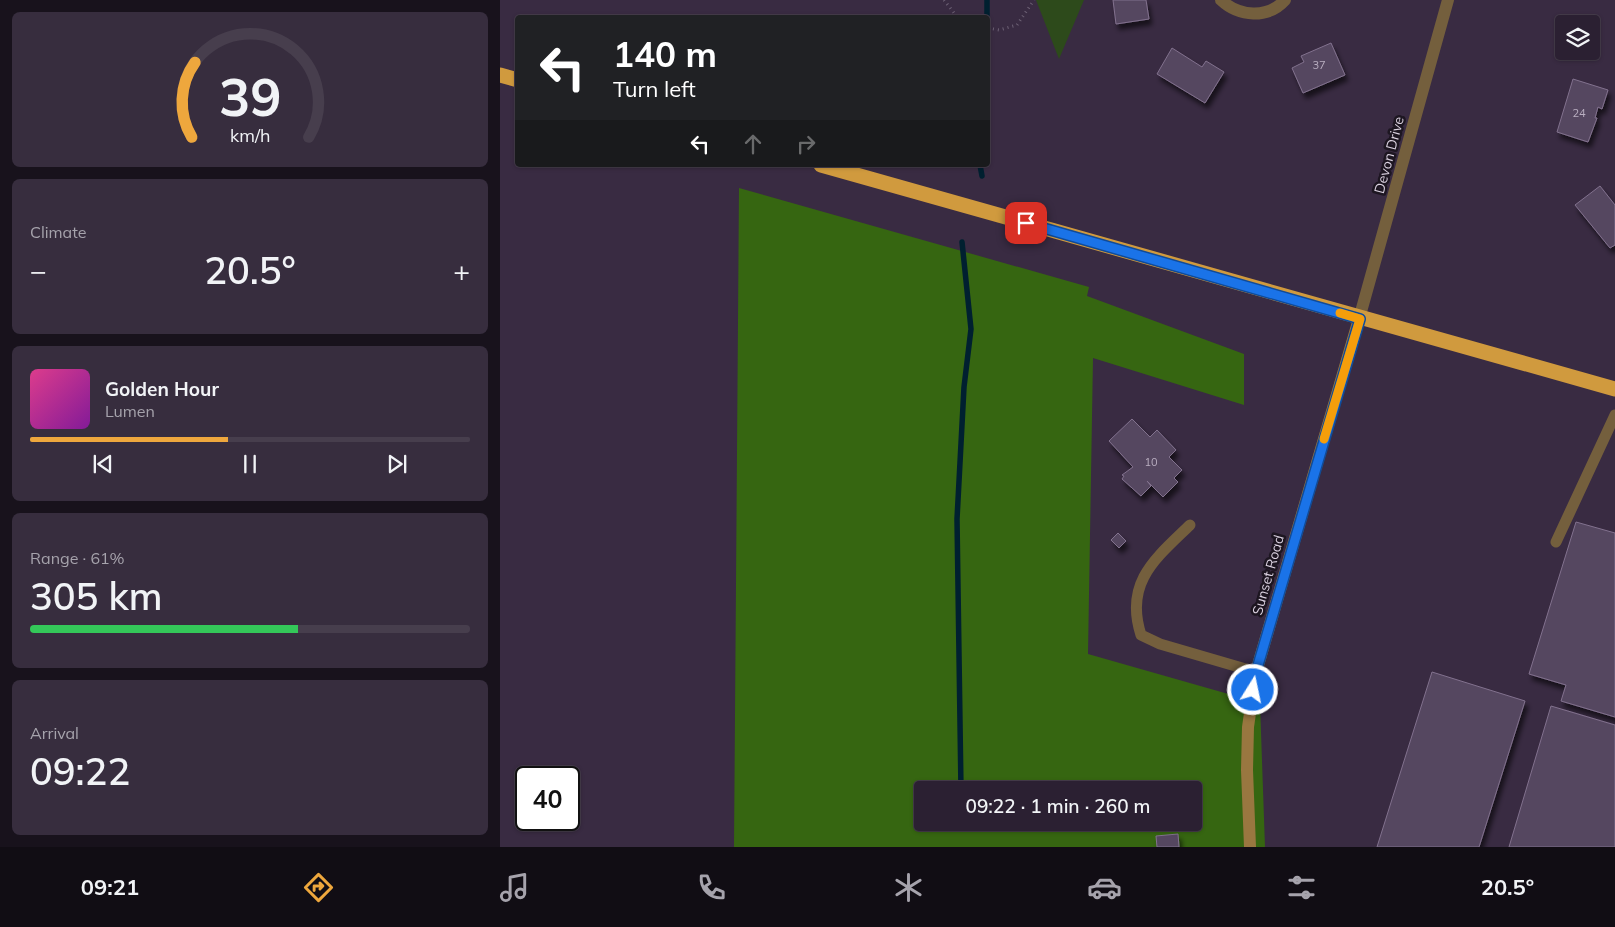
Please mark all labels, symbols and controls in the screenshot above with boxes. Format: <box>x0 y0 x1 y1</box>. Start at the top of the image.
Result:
map controls <box>1555 15 1600 60</box>
button: layers <box>1555 15 1600 60</box>
text: 140 m <box>613 32 717 76</box>
icon: left <box>530 35 595 100</box>
house number: 37 <box>1312 58 1326 72</box>
text: 39 <box>219 64 281 129</box>
text: Turn left <box>613 75 696 103</box>
house number: 24 <box>1572 106 1586 120</box>
street label: Devon Drive <box>1370 115 1408 195</box>
text: km/h <box>230 124 270 146</box>
icon: left <box>686 130 714 158</box>
icon: ahead <box>739 130 767 158</box>
icon: right <box>792 130 820 158</box>
pin <box>1005 202 1047 244</box>
icon: arrive <box>1012 209 1040 237</box>
text: Climate <box>30 222 86 242</box>
text: 20.5° <box>204 246 296 294</box>
text: − <box>30 253 47 288</box>
text: + <box>453 253 470 288</box>
text: Golden Hour <box>105 377 219 401</box>
text: Lumen <box>105 401 155 421</box>
icon: previous <box>89 450 117 478</box>
icon: pause <box>236 450 264 478</box>
icon: next <box>383 450 411 478</box>
house number: 10 <box>1144 455 1158 469</box>
street label: Sunset Road <box>1248 533 1288 617</box>
text: Range · 61% <box>30 548 125 568</box>
text: 305 km <box>30 572 163 620</box>
position arrow <box>1226 663 1278 715</box>
text: Arrival <box>30 723 79 743</box>
text: 09:22 <box>30 747 130 795</box>
speed limit sign: 40 <box>515 766 580 831</box>
text: 09:22 · 1 min · 260 m <box>965 794 1151 818</box>
icon: directions <box>301 870 336 905</box>
icon: music <box>497 870 532 905</box>
icon: phone <box>694 870 729 905</box>
icon: climate <box>891 870 926 905</box>
icon: car <box>1087 870 1122 905</box>
icon: filters <box>1284 870 1319 905</box>
text: 09:21 <box>81 873 139 901</box>
text: 20.5° <box>1481 873 1534 901</box>

